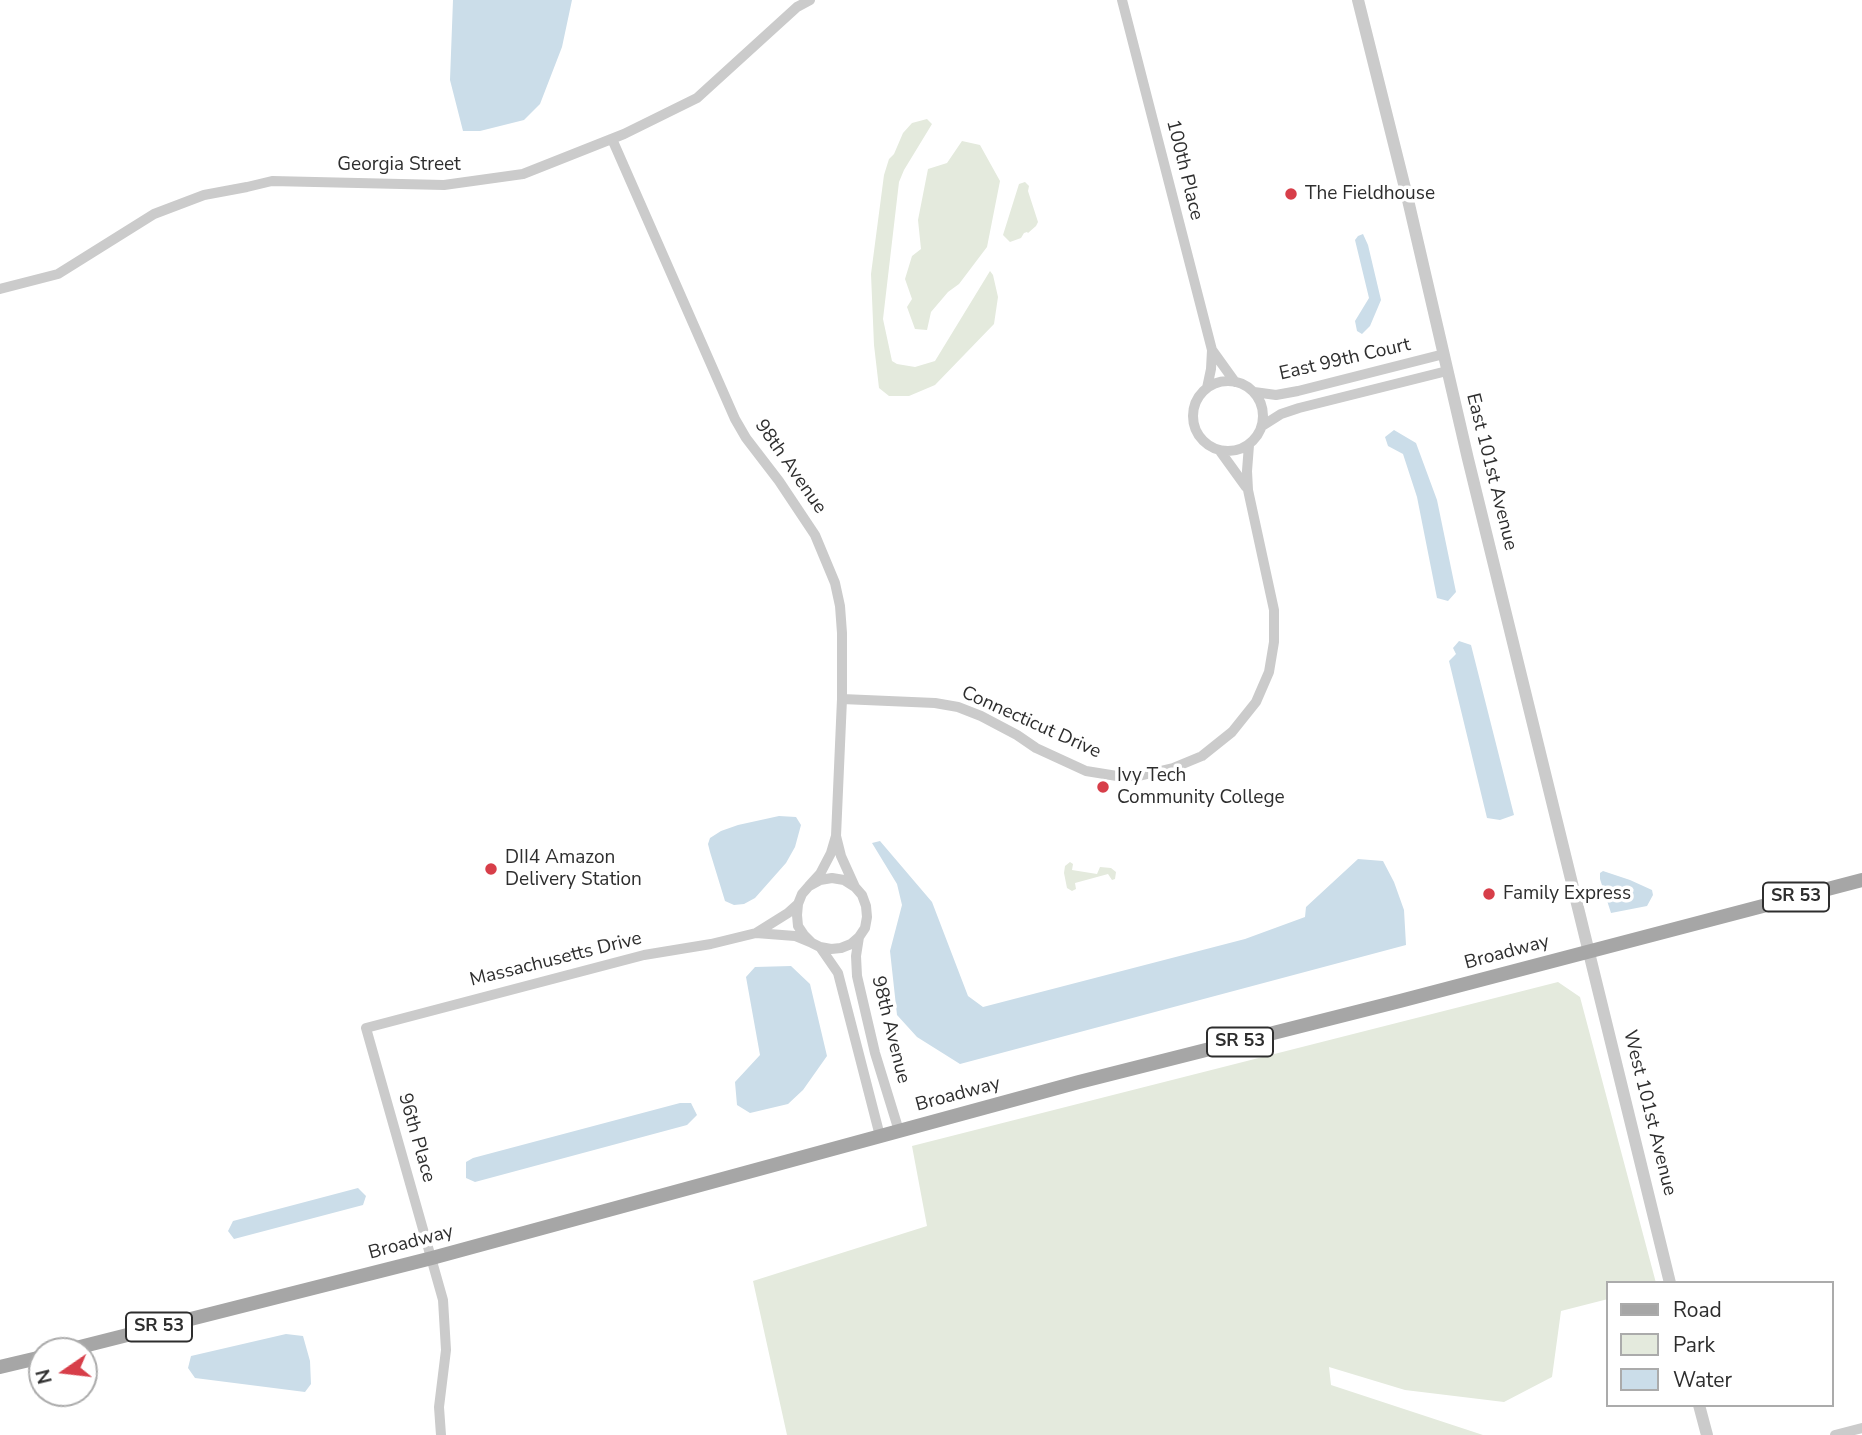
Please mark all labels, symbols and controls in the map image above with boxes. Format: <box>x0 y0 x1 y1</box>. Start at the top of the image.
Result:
street label: 100th Place <box>1160 117 1208 223</box>
street label: Georgia Street <box>337 154 461 176</box>
place label: The Fieldhouse <box>1305 183 1435 205</box>
marker: The Fieldhouse <box>1283 186 1299 202</box>
street label: East 99th Court <box>1277 334 1413 386</box>
street label: East 101st Avenue <box>1460 391 1522 553</box>
street label: 98th Avenue <box>749 415 831 519</box>
street label: Connecticut Drive <box>958 682 1104 764</box>
place label: Ivy Tech Community College <box>1117 765 1285 809</box>
marker: Ivy Tech Community College <box>1095 779 1111 795</box>
place label: DII4 Amazon Delivery Station <box>505 847 642 891</box>
marker: DII4 Amazon Delivery Station <box>483 861 499 877</box>
road number: SR 53 <box>1763 882 1829 912</box>
place label: Family Express <box>1503 883 1631 905</box>
marker: Family Express <box>1481 886 1497 902</box>
street label: Massachusetts Drive <box>468 928 644 992</box>
street label: Broadway <box>1462 931 1552 975</box>
street label: 98th Avenue <box>866 974 914 1086</box>
road number: SR 53 <box>1207 1028 1273 1056</box>
street label: West 101st Avenue <box>1617 1028 1681 1198</box>
street label: Broadway <box>913 1073 1003 1117</box>
street label: 96th Place <box>392 1091 440 1185</box>
street label: Broadway <box>366 1221 456 1265</box>
legend <box>1606 1281 1834 1407</box>
text: Road <box>1673 1296 1722 1324</box>
road number: SR 53 <box>126 1312 192 1342</box>
text: Park <box>1673 1331 1715 1359</box>
north arrow <box>28 1337 98 1407</box>
text: Water <box>1673 1366 1732 1394</box>
text: N <box>30 1367 59 1387</box>

